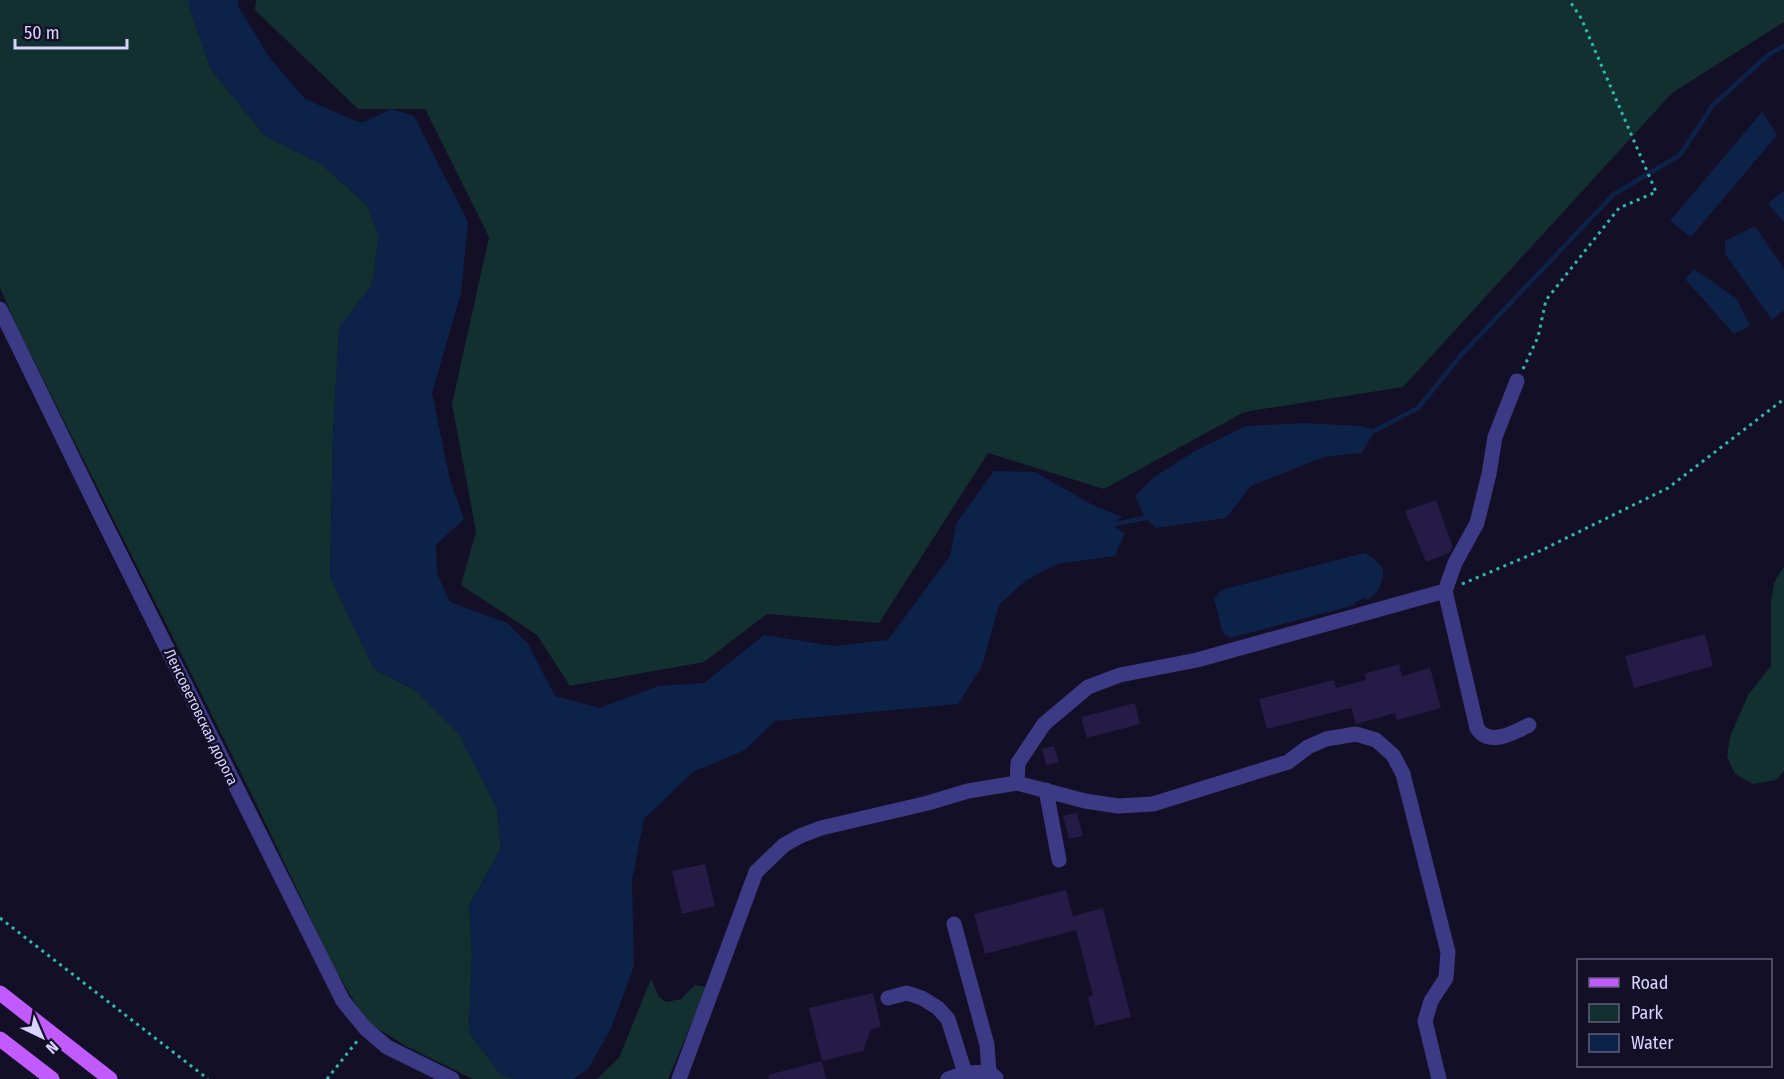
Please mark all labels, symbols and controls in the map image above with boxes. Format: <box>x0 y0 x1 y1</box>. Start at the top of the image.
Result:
scale bar <box>15 12 128 50</box>
text: 50 m <box>24 22 60 44</box>
street label: Ленсоветовская дорога <box>160 646 242 788</box>
legend <box>1577 959 1772 1067</box>
text: Road <box>1631 972 1668 994</box>
text: Park <box>1631 1002 1664 1024</box>
north arrow <box>12 1007 72 1067</box>
text: Water <box>1631 1032 1674 1054</box>
text: N <box>42 1037 62 1058</box>

